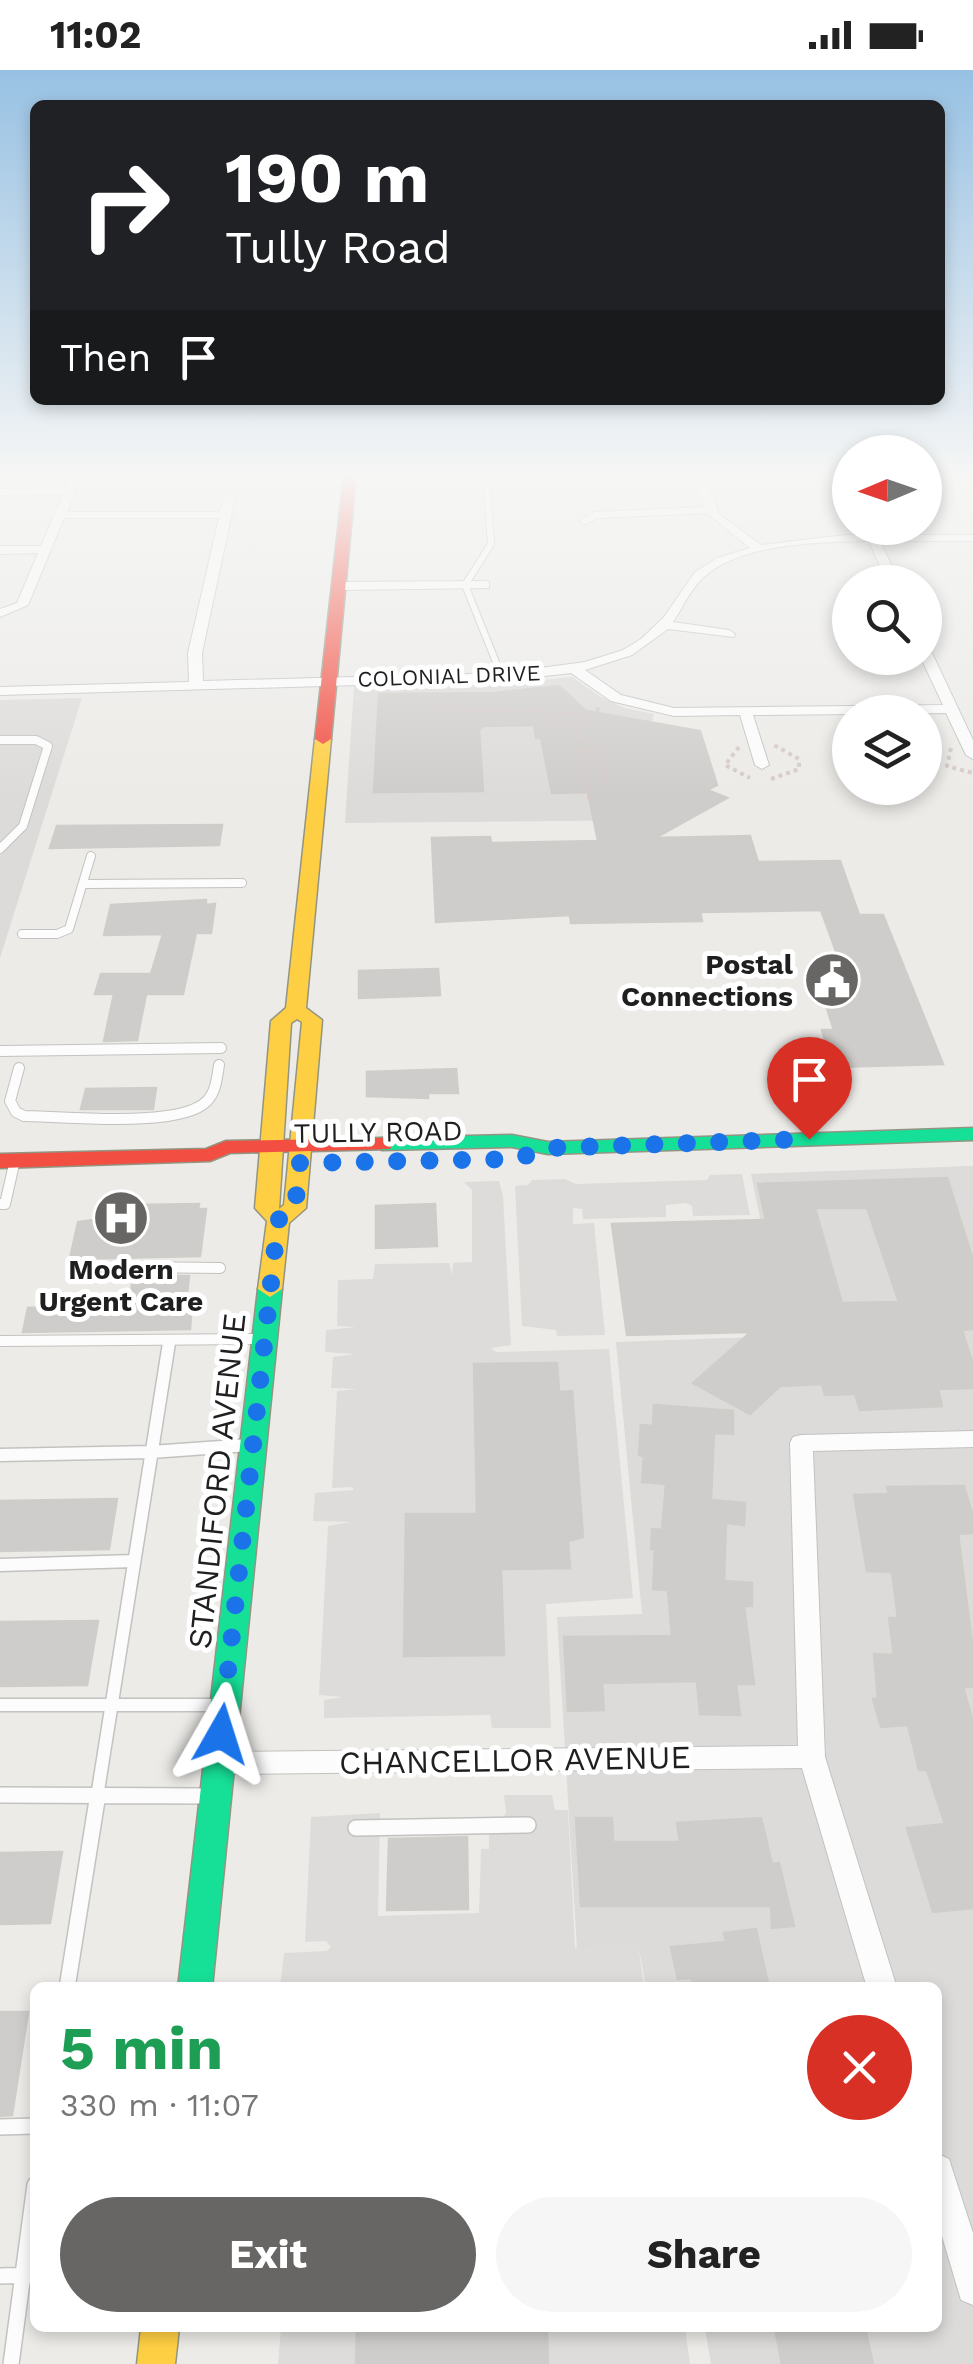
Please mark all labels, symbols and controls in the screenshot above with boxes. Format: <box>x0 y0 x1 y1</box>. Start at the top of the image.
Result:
text: 11:02 <box>50 13 141 57</box>
text: 190 m <box>225 137 429 219</box>
icon: right <box>60 140 190 270</box>
text: Tully Road <box>225 221 451 274</box>
icon: arrive <box>171 330 226 385</box>
text: Then <box>60 336 151 380</box>
north arrow <box>832 435 942 545</box>
map controls <box>832 435 942 805</box>
button: search <box>832 565 942 675</box>
street label: COLONIAL DRIVE <box>357 660 541 692</box>
button: layers <box>832 695 942 805</box>
place label: Postal Connections <box>621 948 794 1013</box>
public building icon: Postal Connections <box>802 950 862 1010</box>
pin <box>767 1037 852 1140</box>
icon: arrive <box>782 1052 837 1107</box>
street label: TULLY ROAD <box>293 1114 463 1150</box>
hospital icon: Modern Urgent Care <box>91 1188 151 1248</box>
place label: Modern Urgent Care <box>39 1253 203 1318</box>
street label: STANDIFORD AVENUE <box>180 1311 254 1651</box>
position arrow <box>169 1682 273 1786</box>
street label: CHANCELLOR AVENUE <box>339 1738 691 1782</box>
text: 5 min <box>60 2013 223 2084</box>
button: close <box>807 2015 912 2120</box>
text: 330 m · 11:07 <box>60 2086 259 2124</box>
button: Exit <box>60 2197 476 2312</box>
button: Share <box>496 2197 912 2312</box>

